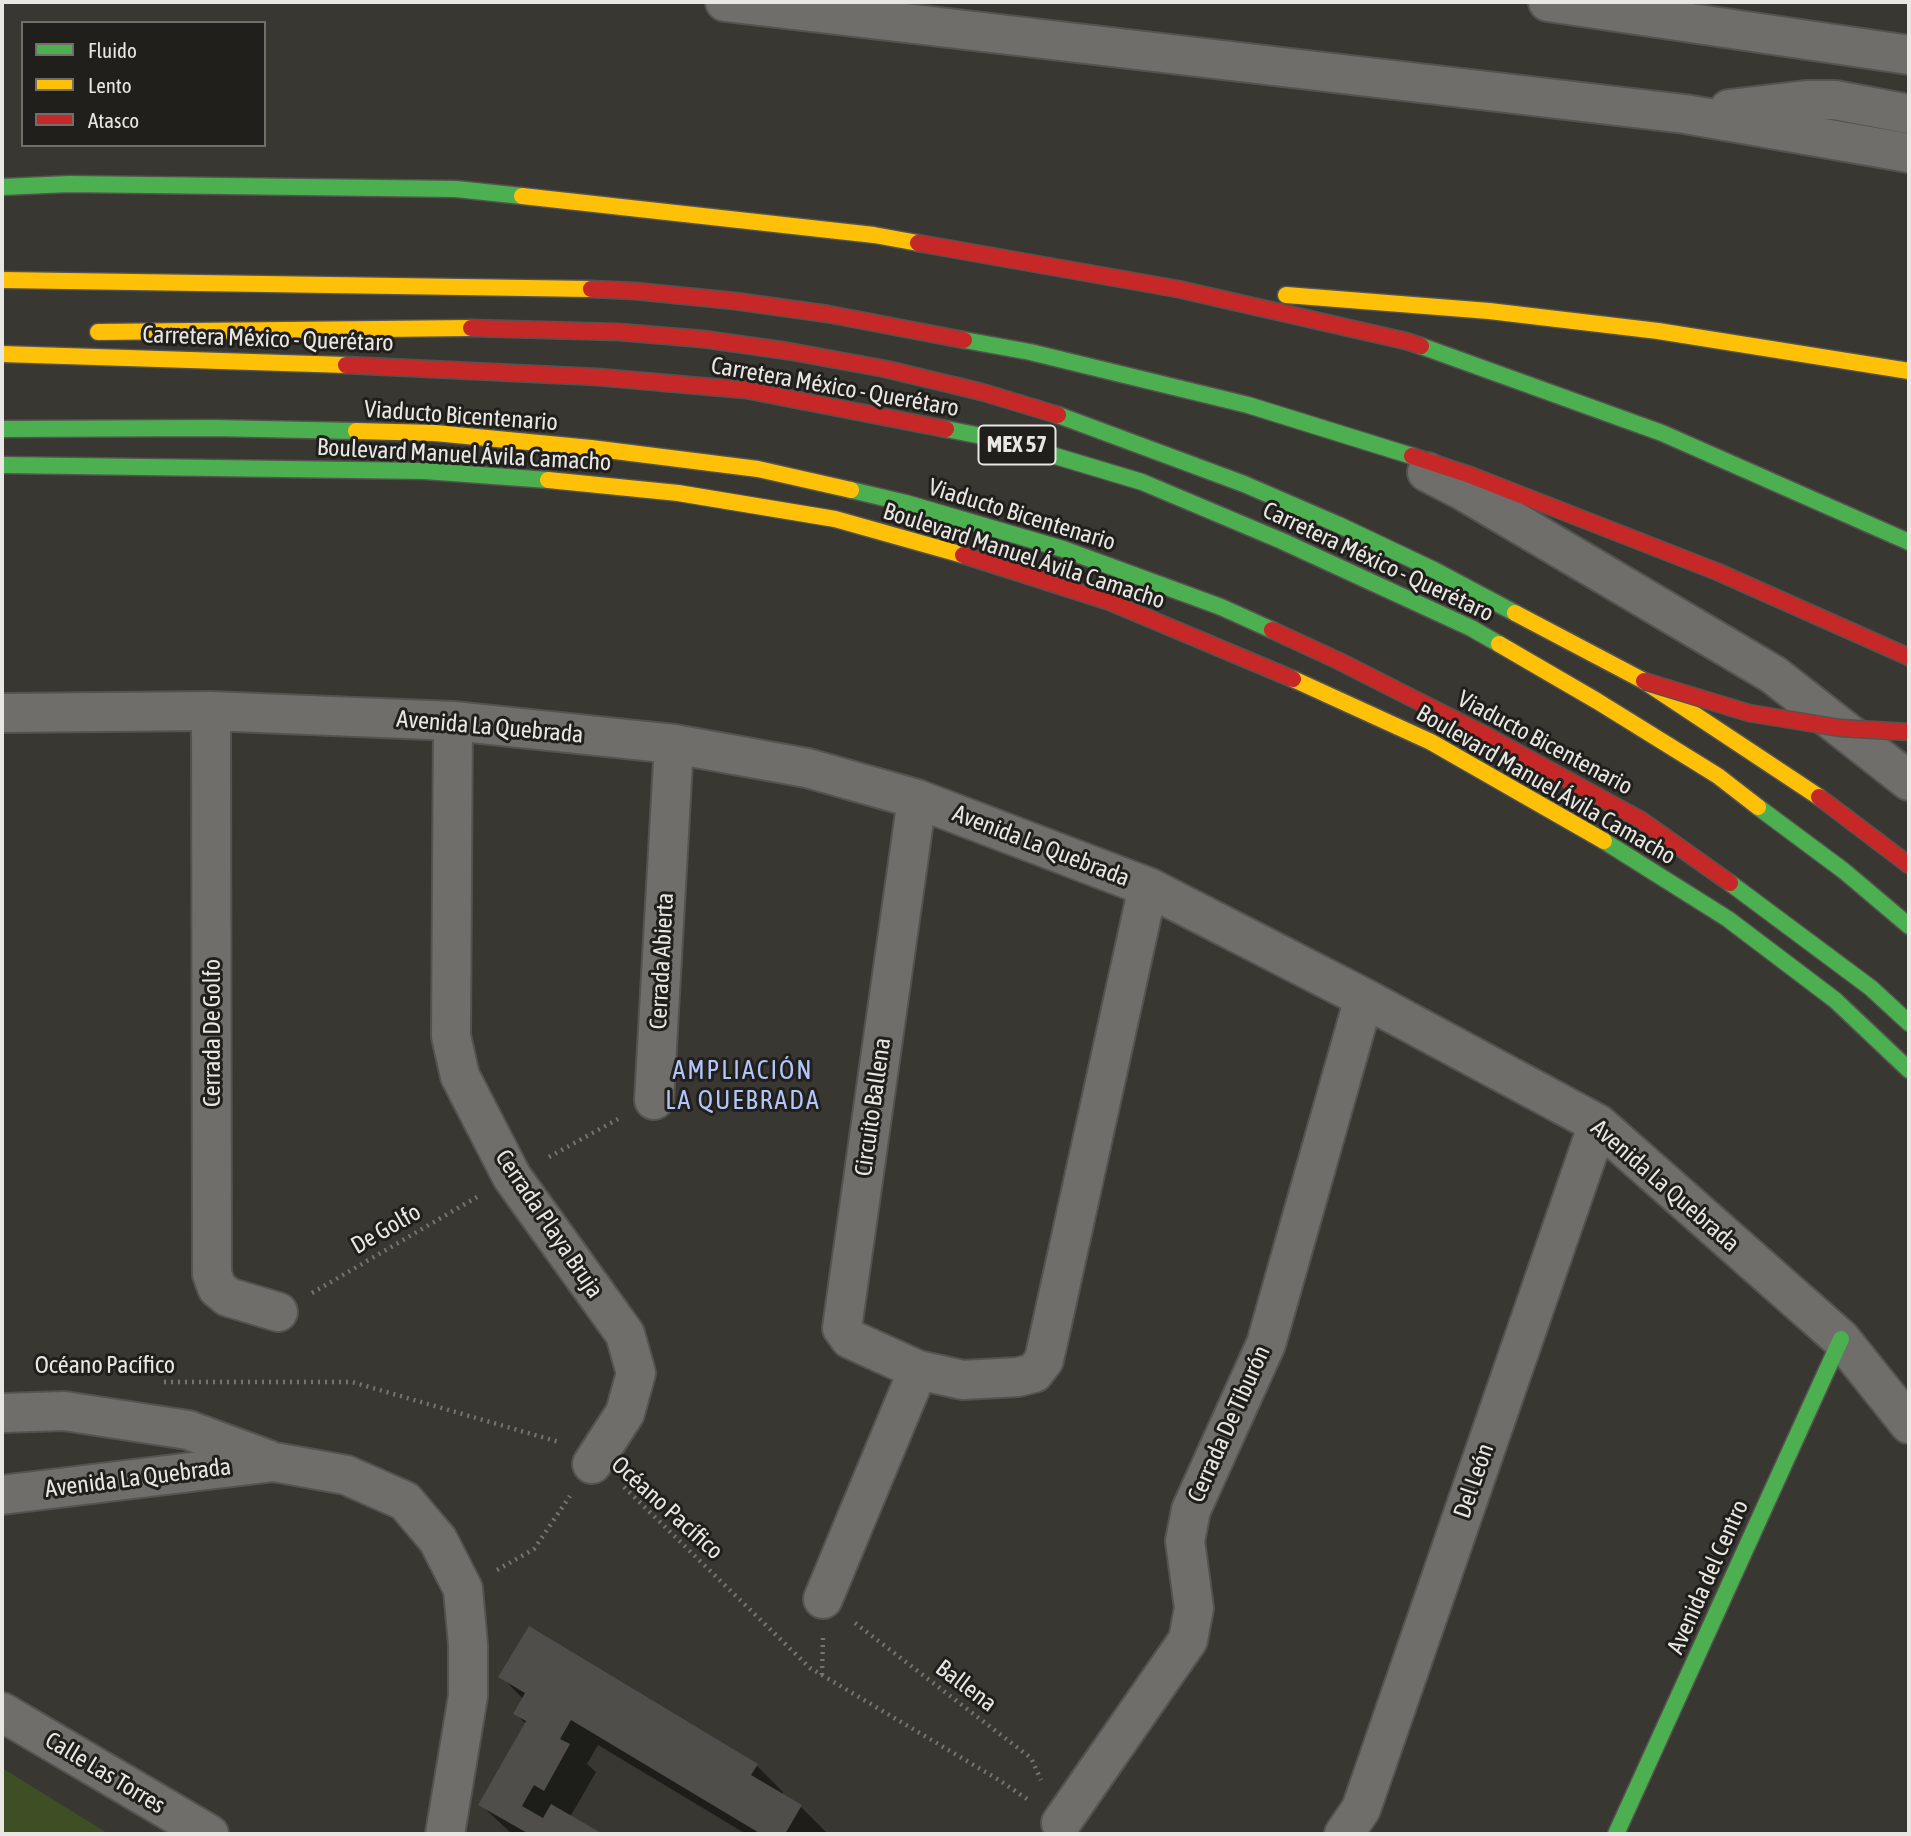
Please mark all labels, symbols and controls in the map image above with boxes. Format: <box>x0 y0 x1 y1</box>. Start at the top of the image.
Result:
legend <box>21 21 266 147</box>
text: Fluido <box>88 38 137 62</box>
text: Lento <box>88 73 132 97</box>
text: Atasco <box>88 108 139 132</box>
street label: Carretera México - Querétaro <box>142 320 394 358</box>
street label: Carretera México - Querétaro <box>709 351 961 423</box>
street label: Viaducto Bicentenario <box>363 395 559 437</box>
road number: MEX 57 <box>978 426 1056 464</box>
street label: Boulevard Manuel Ávila Camacho <box>316 433 612 477</box>
street label: Viaducto Bicentenario <box>925 473 1119 557</box>
street label: Carretera México - Querétaro <box>1258 496 1498 628</box>
street label: Boulevard Manuel Ávila Camacho <box>879 497 1169 615</box>
street label: Viaducto Bicentenario <box>1453 685 1637 801</box>
street label: Boulevard Manuel Ávila Camacho <box>1411 699 1681 871</box>
street label: Avenida La Quebrada <box>396 704 584 750</box>
street label: Avenida La Quebrada <box>948 799 1134 893</box>
street label: Cerrada Abierta <box>644 892 680 1030</box>
street label: Cerrada De Golfo <box>198 959 226 1107</box>
street label: Circuito Ballena <box>849 1036 897 1178</box>
district label: AMPLIACIÓN LA QUEBRADA <box>667 1055 819 1116</box>
street label: Avenida La Quebrada <box>1585 1114 1745 1258</box>
street label: Cerrada Playa Bruja <box>489 1144 609 1304</box>
street label: De Golfo <box>346 1198 426 1260</box>
street label: Cerrada De Tiburón <box>1182 1341 1276 1507</box>
street label: Océano Pacífico <box>35 1351 175 1379</box>
street label: Del León <box>1448 1440 1500 1522</box>
street label: Océano Pacífico <box>605 1450 729 1566</box>
street label: Avenida La Quebrada <box>43 1452 233 1504</box>
street label: Avenida del Centro <box>1661 1495 1755 1659</box>
street label: Ballena <box>930 1654 1002 1718</box>
street label: Calle Las Torres <box>40 1726 170 1820</box>

